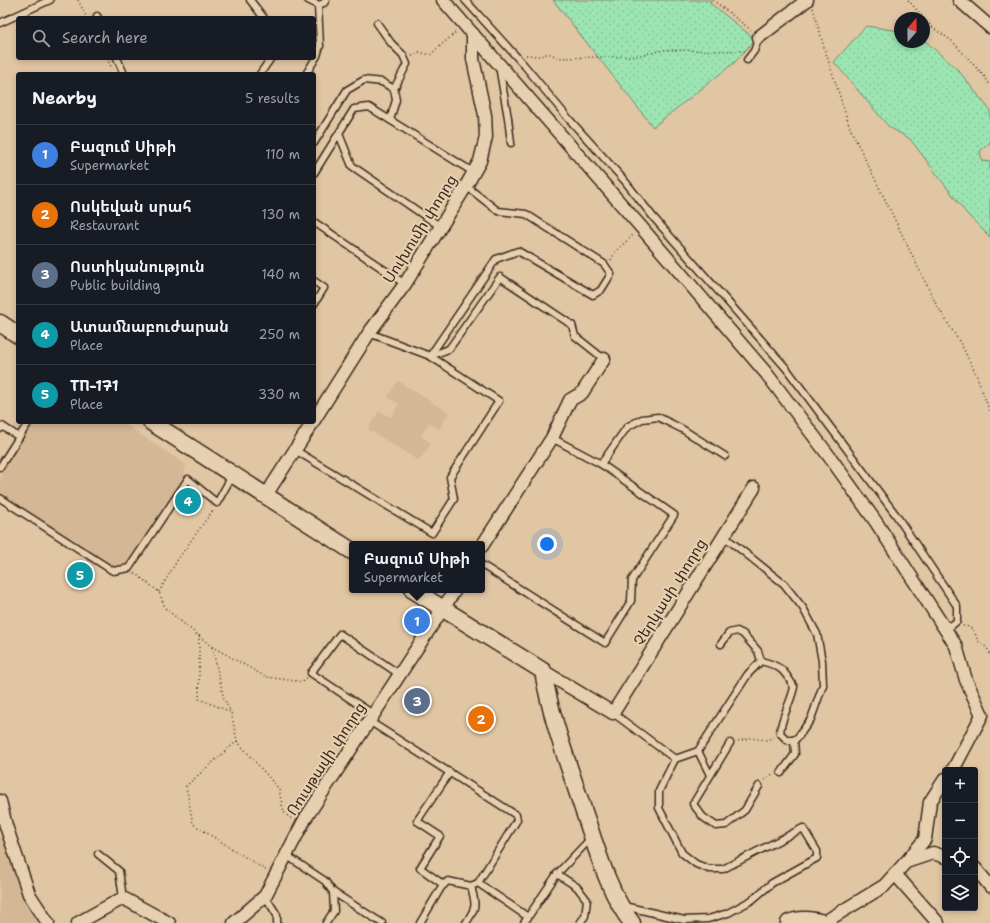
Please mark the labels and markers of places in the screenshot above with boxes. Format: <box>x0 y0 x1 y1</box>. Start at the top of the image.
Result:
pin: 4 <box>175 486 201 516</box>
pin: 5 <box>67 560 93 590</box>
pin: 1 <box>404 606 430 636</box>
pin: 3 <box>404 686 430 716</box>
pin: 2 <box>468 704 494 734</box>

